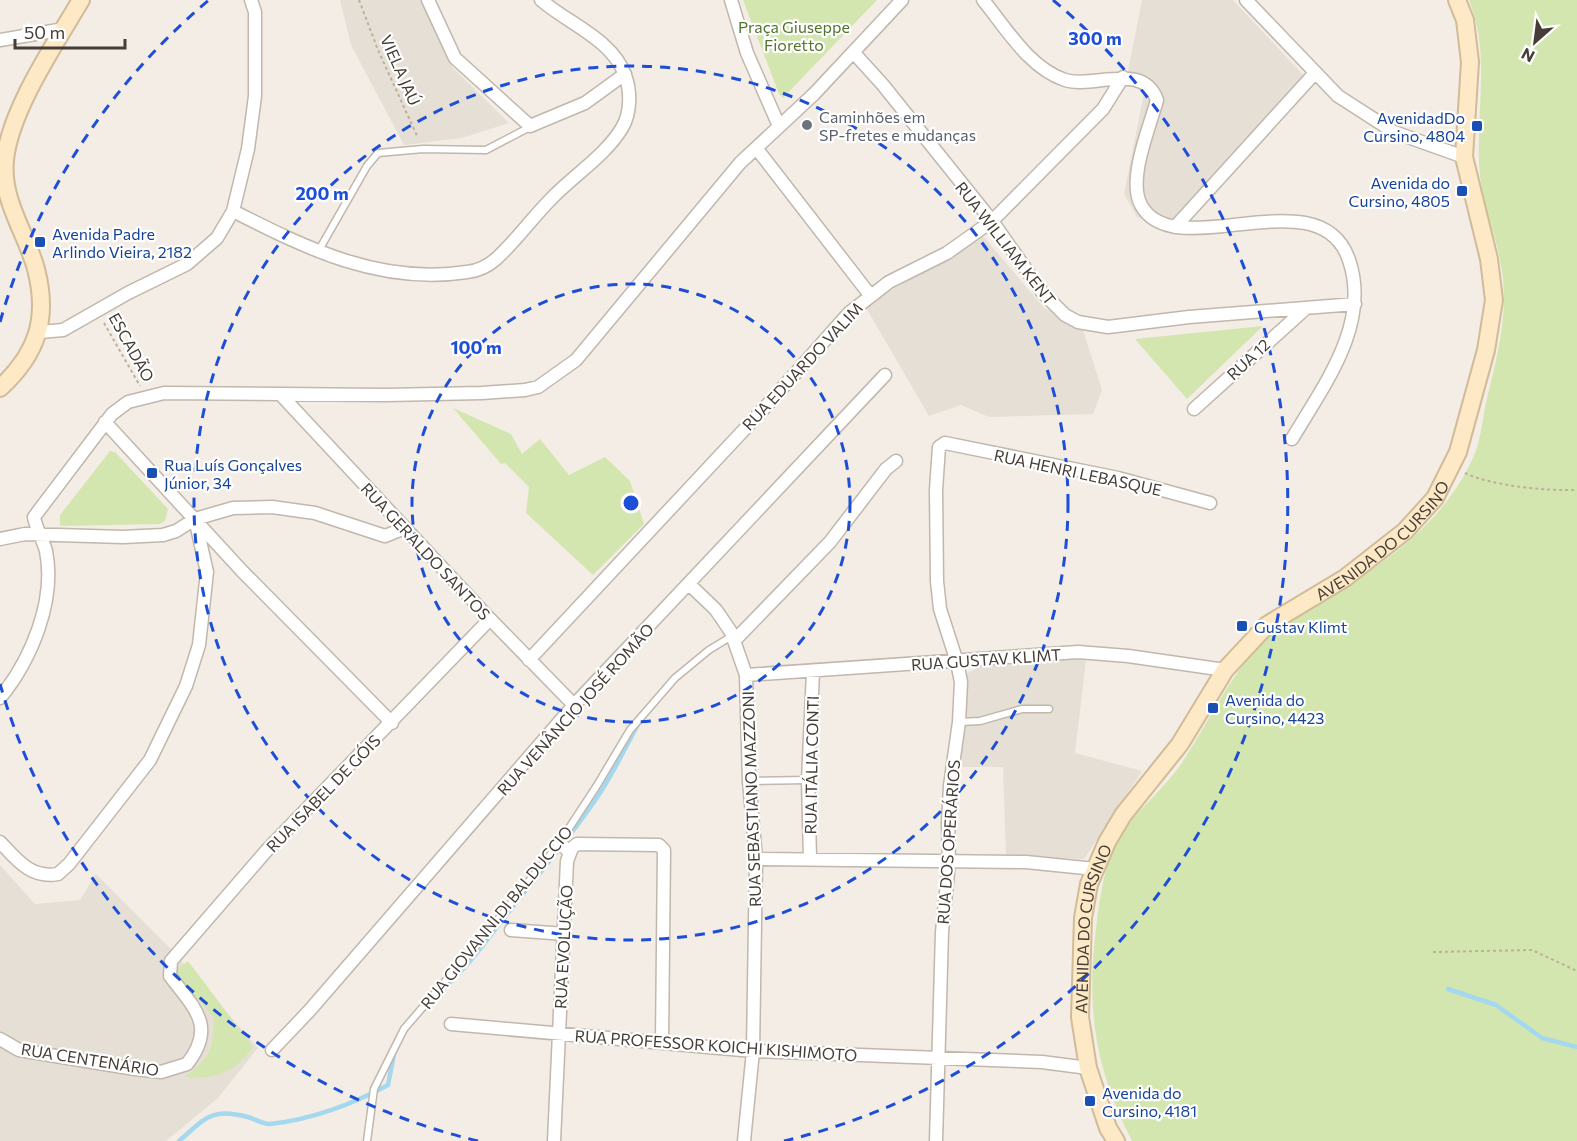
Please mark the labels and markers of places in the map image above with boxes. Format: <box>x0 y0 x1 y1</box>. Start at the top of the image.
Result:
place label: Caminhões em SP-fretes e mudanças <box>819 107 976 144</box>
place label: AvenidadDo Cursino, 4804 <box>1363 108 1465 145</box>
marker: Caminhões em SP-fretes e mudanças <box>800 118 814 132</box>
marker: AvenidadDo Cursino, 4804 <box>1470 119 1484 133</box>
place label: Avenida do Cursino, 4805 <box>1349 173 1450 210</box>
marker: Avenida do Cursino, 4805 <box>1455 184 1469 198</box>
place label: Avenida Padre Arlindo Vieira, 2182 <box>52 224 192 261</box>
marker: Avenida Padre Arlindo Vieira, 2182 <box>33 235 47 249</box>
place label: Rua Luís Gonçalves Júnior, 34 <box>164 455 302 492</box>
marker: Rua Luís Gonçalves Júnior, 34 <box>145 466 159 480</box>
centre of rings <box>621 493 641 513</box>
place label: Gustav Klimt <box>1254 617 1348 636</box>
marker: Gustav Klimt <box>1235 619 1249 633</box>
place label: Avenida do Cursino, 4423 <box>1225 690 1324 727</box>
marker: Avenida do Cursino, 4423 <box>1206 701 1220 715</box>
place label: Avenida do Cursino, 4181 <box>1102 1083 1197 1120</box>
marker: Avenida do Cursino, 4181 <box>1083 1094 1097 1108</box>

